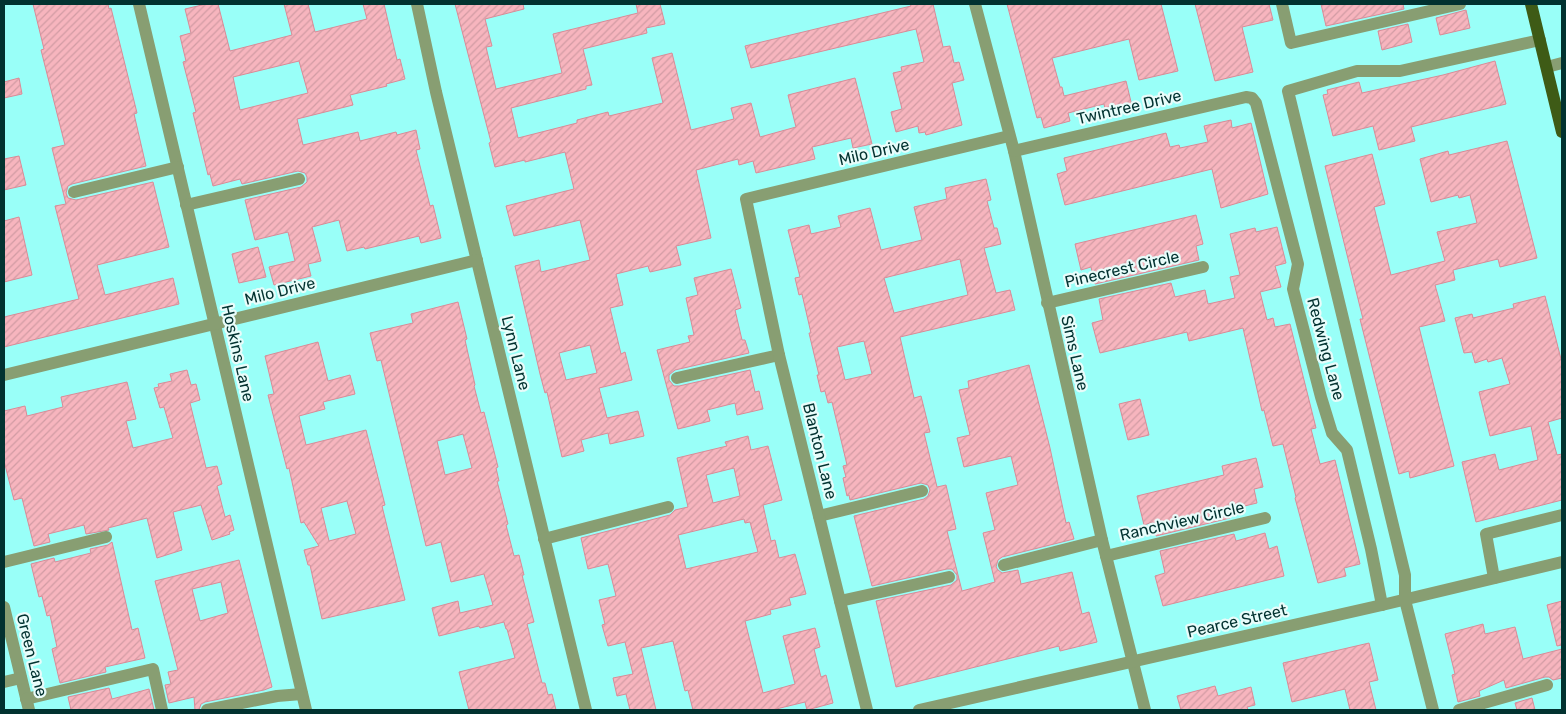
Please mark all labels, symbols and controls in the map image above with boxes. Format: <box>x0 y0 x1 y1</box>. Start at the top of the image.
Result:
street label: Twintree Drive <box>1075 86 1183 128</box>
street label: Milo Drive <box>837 135 911 169</box>
street label: Pinecrest Circle <box>1063 247 1181 291</box>
street label: Milo Drive <box>243 273 317 309</box>
street label: Redwing Lane <box>1303 296 1349 402</box>
street label: Hoskins Lane <box>218 303 258 403</box>
street label: Lynn Lane <box>498 314 534 392</box>
street label: Sims Lane <box>1057 314 1093 393</box>
street label: Blanton Lane <box>799 401 841 501</box>
street label: Ranchview Circle <box>1118 497 1246 545</box>
street label: Pearce Street <box>1185 600 1289 642</box>
street label: Green Lane <box>13 612 51 698</box>

